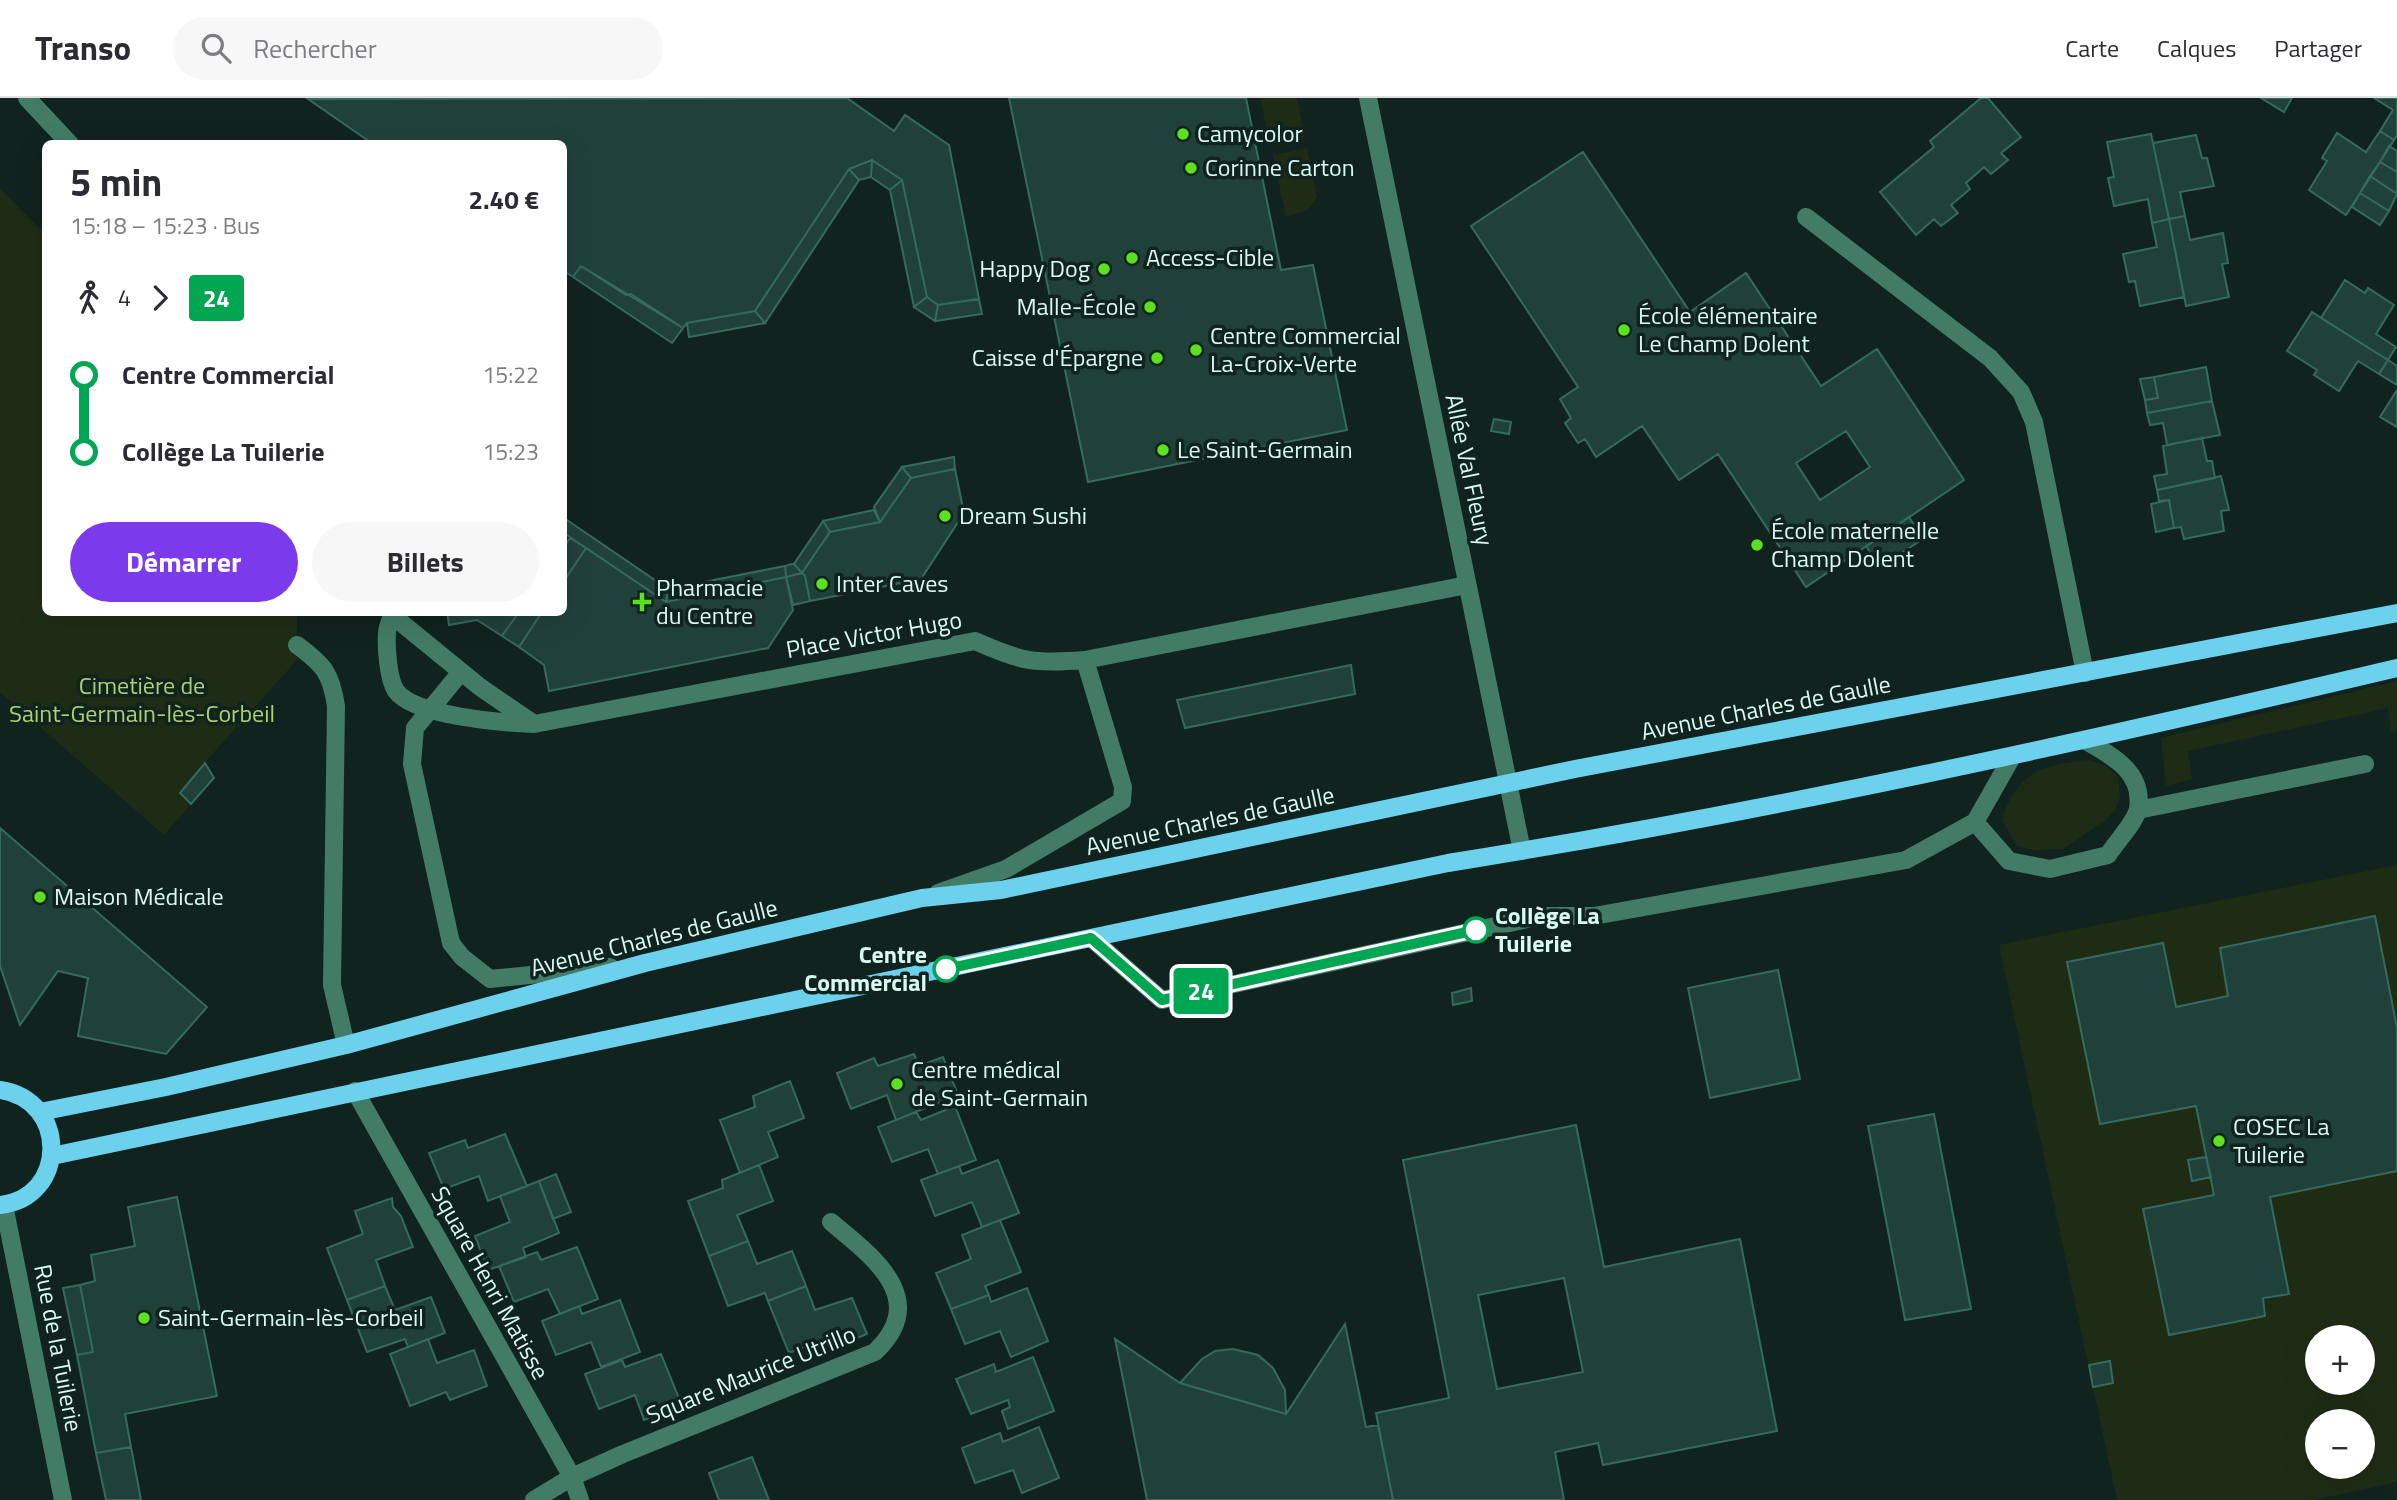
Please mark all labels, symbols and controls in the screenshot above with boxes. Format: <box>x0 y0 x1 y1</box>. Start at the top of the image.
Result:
search box <box>173 17 663 80</box>
text: Transo <box>35 23 131 73</box>
icon: search <box>197 29 235 67</box>
text: Rechercher <box>253 29 377 68</box>
text: Carte <box>2065 30 2119 66</box>
text: Calques <box>2157 30 2236 66</box>
text: Partager <box>2274 30 2362 66</box>
place label: Camycolor <box>1197 115 1303 151</box>
marker: Camycolor <box>1175 126 1191 142</box>
place label: Corinne Carton <box>1205 149 1355 185</box>
text: 5 min <box>70 153 162 211</box>
marker: Corinne Carton <box>1183 160 1199 176</box>
text: 2.40 € <box>468 180 539 219</box>
text: 15:18 – 15:23 · Bus <box>70 208 260 243</box>
place label: Access-Cible <box>1146 239 1274 275</box>
place label: Happy Dog <box>979 250 1090 286</box>
marker: Access-Cible <box>1124 250 1140 266</box>
marker: Happy Dog <box>1096 261 1112 277</box>
icon: walk <box>70 279 108 317</box>
icon: forward <box>141 279 179 317</box>
text: 4 <box>118 280 131 315</box>
text: 24 <box>203 280 230 316</box>
place label: Malle-École <box>1016 288 1136 324</box>
place label: École élémentaire Le Champ Dolent <box>1638 297 1818 361</box>
marker: Malle-École <box>1142 299 1158 315</box>
place label: Centre Commercial La-Croix-Verte <box>1210 317 1401 381</box>
marker: École élémentaire Le Champ Dolent <box>1616 322 1632 338</box>
place label: Caisse d'Épargne <box>972 339 1143 375</box>
marker: Centre Commercial La-Croix-Verte <box>1188 342 1204 358</box>
marker: Caisse d'Épargne <box>1149 350 1165 366</box>
text: Centre Commercial <box>122 355 335 394</box>
text: 15:22 <box>482 357 539 392</box>
street label: Allée Val Fleury <box>1436 391 1504 549</box>
place label: Le Saint-Germain <box>1177 431 1353 467</box>
text: Collège La Tuilerie <box>122 432 324 471</box>
text: 15:23 <box>482 434 539 469</box>
marker: Le Saint-Germain <box>1155 442 1171 458</box>
place label: Dream Sushi <box>959 497 1087 533</box>
marker: Dream Sushi <box>937 508 953 524</box>
place label: École maternelle Champ Dolent <box>1771 512 1939 576</box>
button: Démarrer <box>70 522 298 602</box>
button: Billets <box>312 522 539 602</box>
marker: École maternelle Champ Dolent <box>1749 537 1765 553</box>
place label: Inter Caves <box>836 565 948 601</box>
place label: Pharmacie du Centre <box>656 569 763 633</box>
marker: Inter Caves <box>814 576 830 592</box>
marker: Pharmacie du Centre <box>634 594 650 610</box>
street label: Place Victor Hugo <box>783 601 965 667</box>
street label: Avenue Charles de Gaulle <box>1638 665 1894 749</box>
park label: Cimetière de Saint-Germain-lès-Corbeil <box>9 667 275 731</box>
street label: Avenue Charles de Gaulle <box>1082 776 1338 864</box>
place label: Maison Médicale <box>54 878 224 914</box>
marker: Maison Médicale <box>32 889 48 905</box>
street label: Avenue Charles de Gaulle <box>526 889 781 985</box>
place label: Collège La Tuilerie <box>1495 897 1600 961</box>
marker: Collège La Tuilerie <box>1463 917 1489 943</box>
place label: Centre Commercial <box>804 936 927 1000</box>
marker: Centre Commercial <box>933 956 959 982</box>
line badge: 24 <box>1170 968 1232 1014</box>
text: 24 <box>1188 973 1214 1009</box>
place label: Centre médical de Saint-Germain <box>911 1051 1088 1115</box>
marker: Centre médical de Saint-Germain <box>889 1076 905 1092</box>
place label: COSEC La Tuilerie <box>2233 1108 2330 1172</box>
marker: COSEC La Tuilerie <box>2211 1133 2227 1149</box>
street label: Square Henri Matisse <box>423 1179 559 1386</box>
street label: Rue de la Tuilerie <box>25 1261 93 1435</box>
place label: Saint-Germain-lès-Corbeil <box>158 1299 424 1335</box>
marker: Saint-Germain-lès-Corbeil <box>136 1310 152 1326</box>
street label: Square Maurice Utrillo <box>640 1316 861 1433</box>
map controls <box>2305 1325 2375 1479</box>
button: + <box>2305 1325 2375 1395</box>
button: − <box>2305 1409 2375 1479</box>

